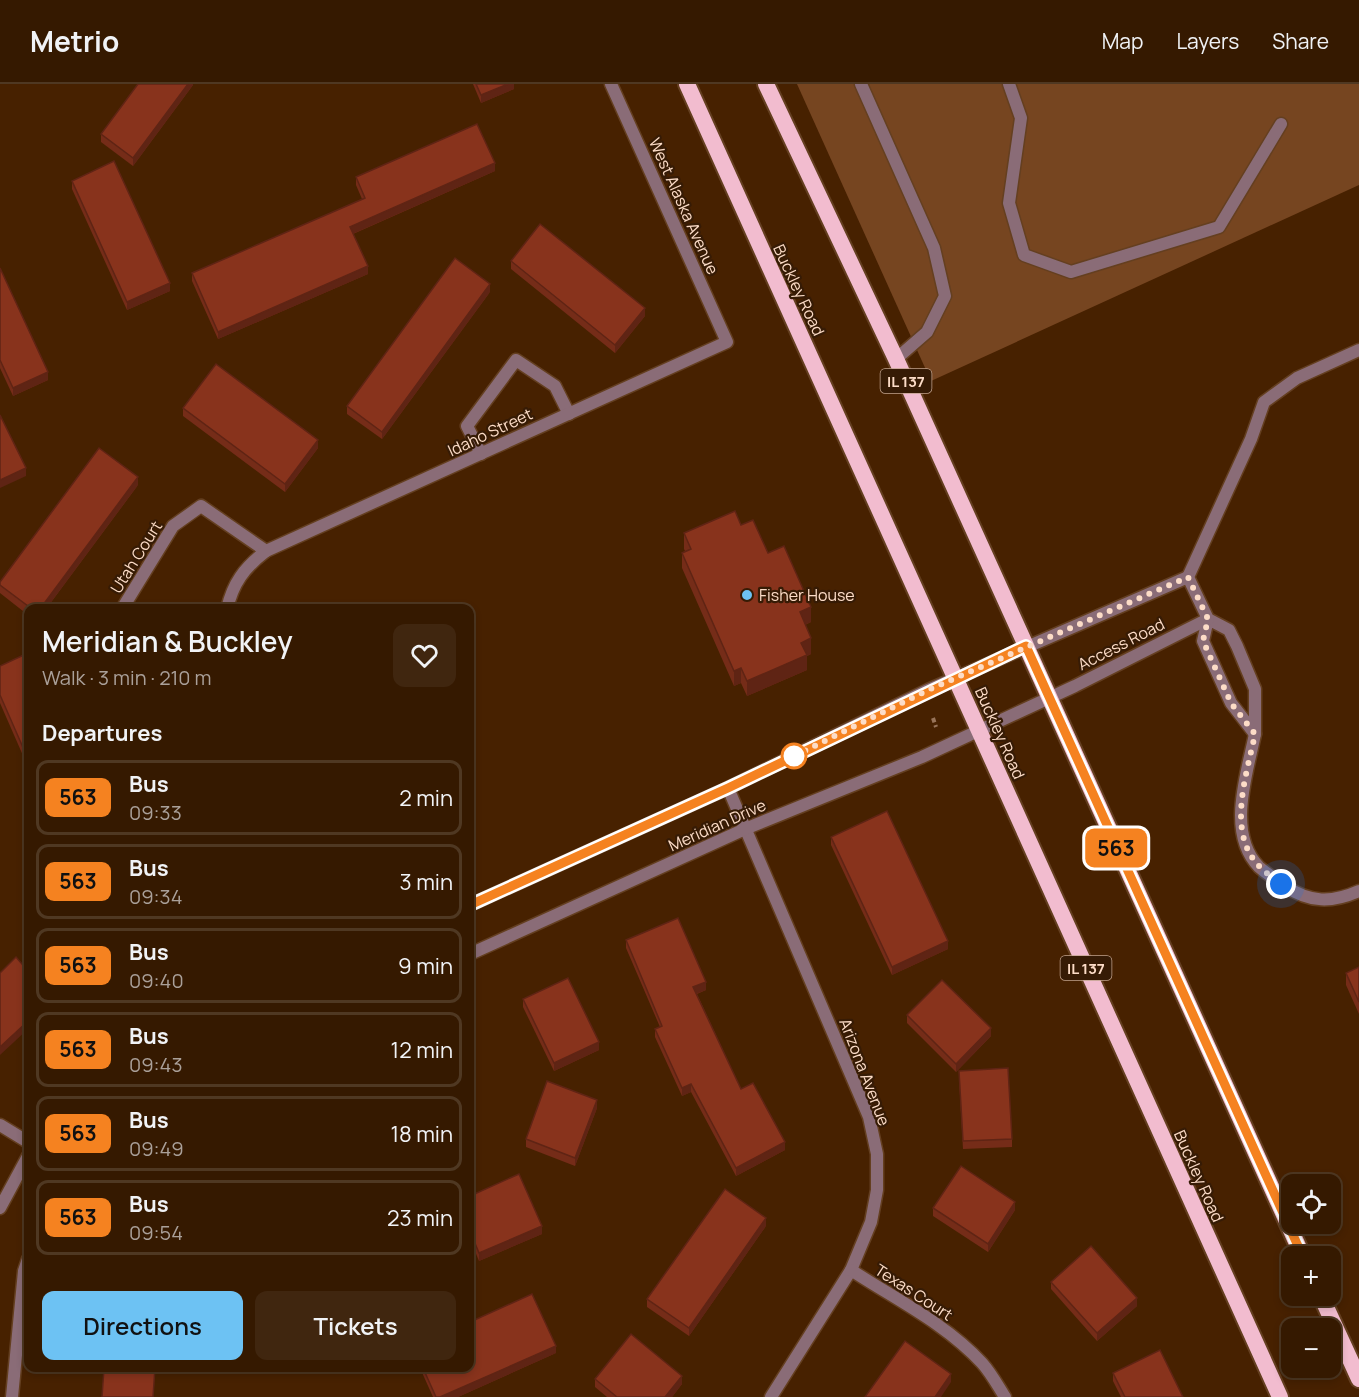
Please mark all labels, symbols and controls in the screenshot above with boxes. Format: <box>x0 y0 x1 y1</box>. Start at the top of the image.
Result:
text: Metrio <box>30 22 119 60</box>
text: Map <box>1102 27 1143 55</box>
text: Layers <box>1176 27 1239 55</box>
text: Share <box>1272 27 1329 55</box>
street label: West Alaska Avenue <box>644 134 724 278</box>
street label: Buckley Road <box>768 241 830 339</box>
road number: IL 137 <box>880 369 932 393</box>
street label: Idaho Street <box>444 403 536 461</box>
street label: Utah Court <box>105 516 167 598</box>
place label: Fisher House <box>759 584 855 606</box>
marker: Fisher House <box>740 588 754 602</box>
street label: Access Road <box>1074 613 1168 675</box>
text: Meridian & Buckley <box>42 622 293 660</box>
button: heart <box>393 624 456 687</box>
text: Walk · 3 min · 210 m <box>42 664 212 691</box>
street label: Buckley Road <box>970 683 1030 783</box>
text: Departures <box>42 718 162 748</box>
unlabelled marker <box>781 743 807 769</box>
text: Bus <box>129 769 169 799</box>
text: 563 <box>59 783 97 811</box>
text: 2 min <box>399 783 453 813</box>
street label: Meridian Drive <box>665 794 769 856</box>
text: 09:33 <box>129 799 182 826</box>
line badge: 563 <box>1082 828 1150 867</box>
text: 563 <box>1097 834 1135 862</box>
text: Bus <box>129 853 169 883</box>
text: 563 <box>59 867 97 895</box>
text: 3 min <box>400 867 453 897</box>
your location <box>1266 869 1296 899</box>
text: 09:34 <box>129 883 182 910</box>
text: Bus <box>129 937 169 967</box>
text: 563 <box>59 951 97 979</box>
text: 9 min <box>398 951 453 981</box>
road number: IL 137 <box>1060 956 1112 980</box>
text: 09:40 <box>129 967 184 994</box>
street label: Arizona Avenue <box>834 1015 896 1129</box>
text: Bus <box>129 1021 169 1051</box>
text: 563 <box>59 1035 97 1063</box>
text: 12 min <box>391 1035 453 1065</box>
text: 09:43 <box>129 1051 182 1078</box>
text: Bus <box>129 1105 169 1135</box>
text: 563 <box>59 1119 97 1147</box>
text: 18 min <box>390 1119 453 1149</box>
street label: Buckley Road <box>1169 1126 1229 1226</box>
text: 09:49 <box>129 1135 184 1162</box>
map controls <box>1281 1174 1341 1378</box>
button: locate <box>1281 1174 1341 1234</box>
text: Bus <box>129 1189 169 1219</box>
text: 563 <box>59 1203 97 1231</box>
text: 23 min <box>387 1203 453 1233</box>
text: 09:54 <box>129 1219 183 1246</box>
button: + <box>1281 1246 1341 1306</box>
street label: Texas Court <box>871 1259 957 1325</box>
button: Directions <box>42 1291 243 1360</box>
button: Tickets <box>255 1291 456 1360</box>
button: − <box>1281 1318 1341 1378</box>

